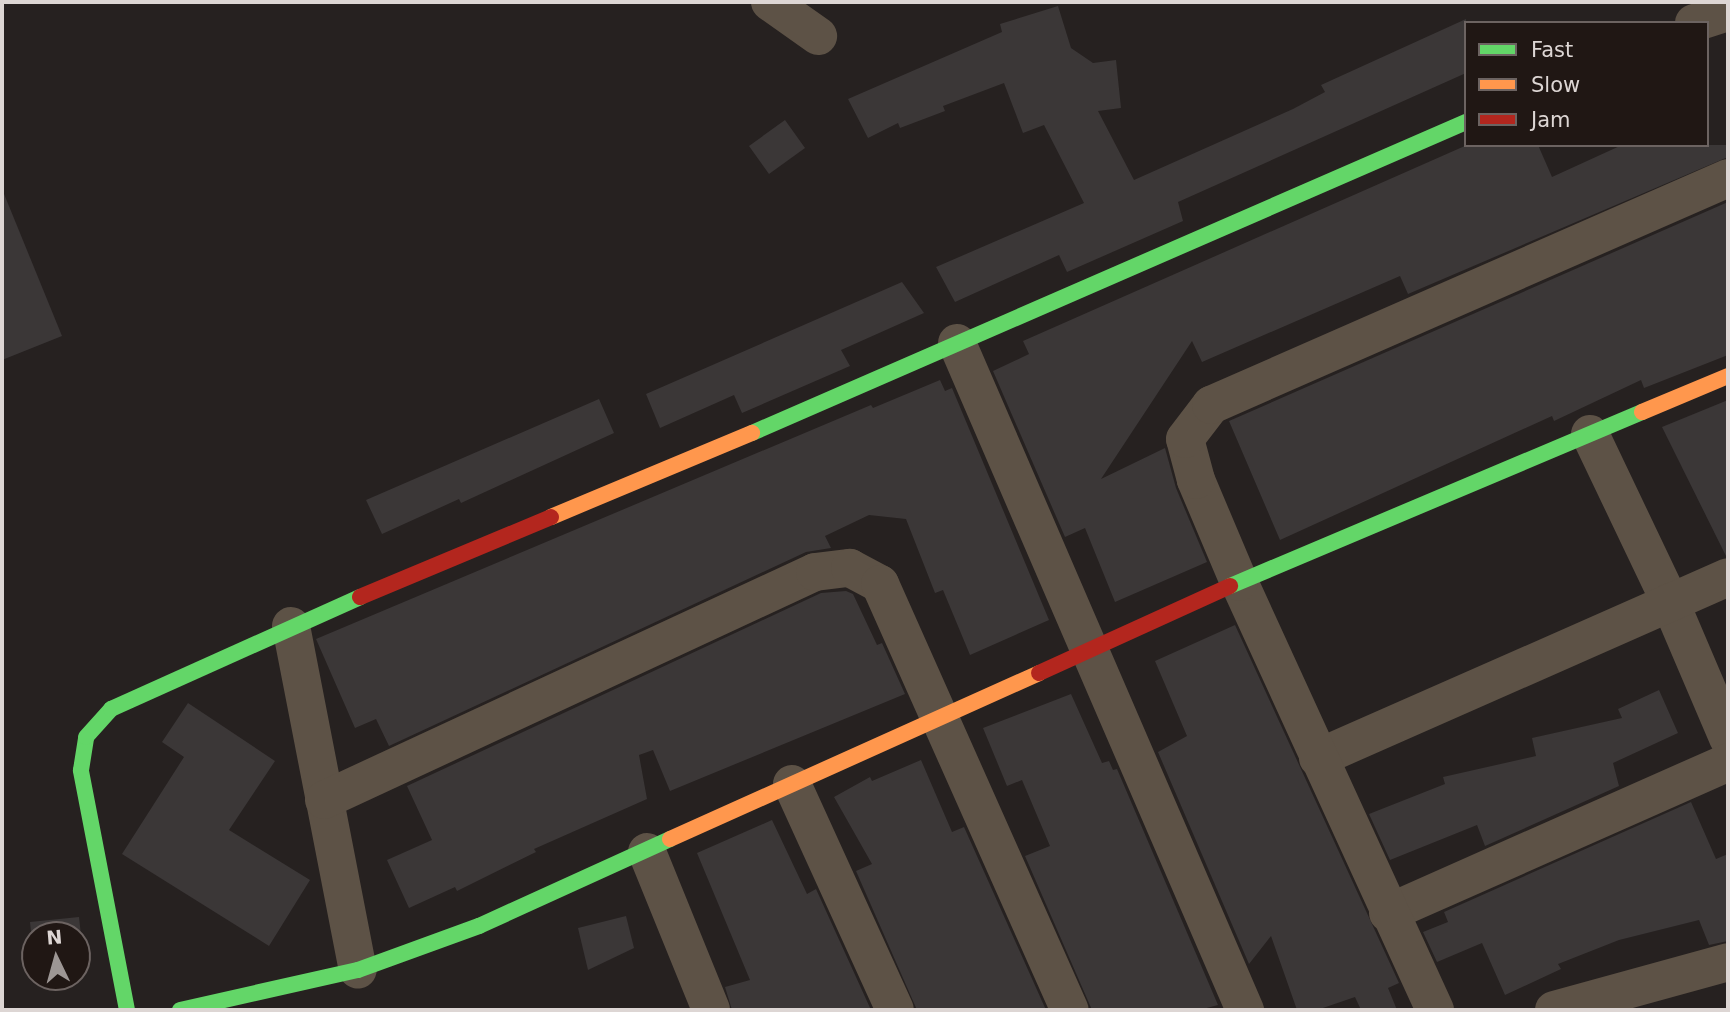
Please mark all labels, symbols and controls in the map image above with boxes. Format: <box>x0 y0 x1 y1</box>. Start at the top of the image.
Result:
legend <box>1464 21 1709 147</box>
text: Fast <box>1531 38 1573 62</box>
text: Slow <box>1531 73 1580 97</box>
text: Jam <box>1531 108 1571 132</box>
north arrow <box>21 921 91 991</box>
text: N <box>45 925 63 949</box>

